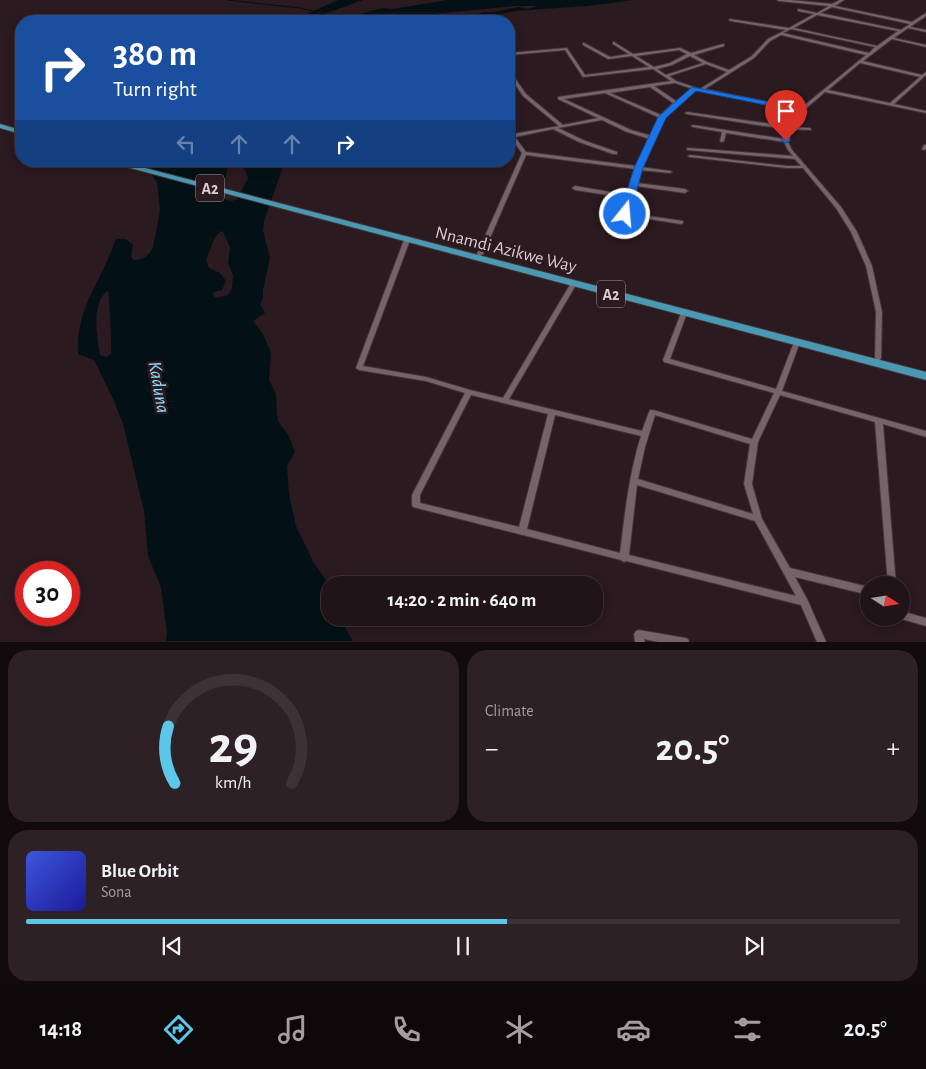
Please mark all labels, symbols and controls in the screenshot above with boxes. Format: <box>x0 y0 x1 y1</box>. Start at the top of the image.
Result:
icon: right <box>30 35 95 100</box>
text: 380 m <box>113 37 197 72</box>
text: Turn right <box>113 78 197 100</box>
pin <box>765 90 807 141</box>
icon: arrive <box>772 97 800 125</box>
icon: left <box>172 130 200 158</box>
icon: ahead <box>225 130 253 158</box>
icon: ahead <box>278 130 306 158</box>
icon: right <box>331 130 359 158</box>
road number: A2 <box>196 174 224 202</box>
position arrow <box>598 187 650 239</box>
street label: Nnamdi Azikwe Way <box>433 224 579 276</box>
road number: A2 <box>597 280 625 308</box>
water label: Kaduna <box>145 360 172 415</box>
speed limit sign: 30 <box>15 561 80 626</box>
north arrow <box>860 576 910 626</box>
map controls <box>860 576 910 626</box>
text: 14:20 · 2 min · 640 m <box>388 591 536 610</box>
text: Climate <box>485 703 534 719</box>
text: 29 <box>209 720 258 772</box>
text: 20.5° <box>656 730 729 768</box>
text: − <box>485 735 498 763</box>
text: + <box>887 735 900 763</box>
text: km/h <box>215 774 252 792</box>
text: Blue Orbit <box>101 862 179 881</box>
text: Sona <box>101 884 132 900</box>
icon: previous <box>158 932 186 960</box>
icon: pause <box>449 932 477 960</box>
icon: next <box>740 932 768 960</box>
icon: directions <box>161 1012 196 1047</box>
icon: music <box>275 1012 310 1047</box>
icon: phone <box>389 1012 424 1047</box>
icon: climate <box>502 1012 537 1047</box>
icon: car <box>616 1012 651 1047</box>
icon: filters <box>730 1012 765 1047</box>
text: 14:18 <box>39 1018 82 1040</box>
text: 20.5° <box>844 1018 887 1040</box>

